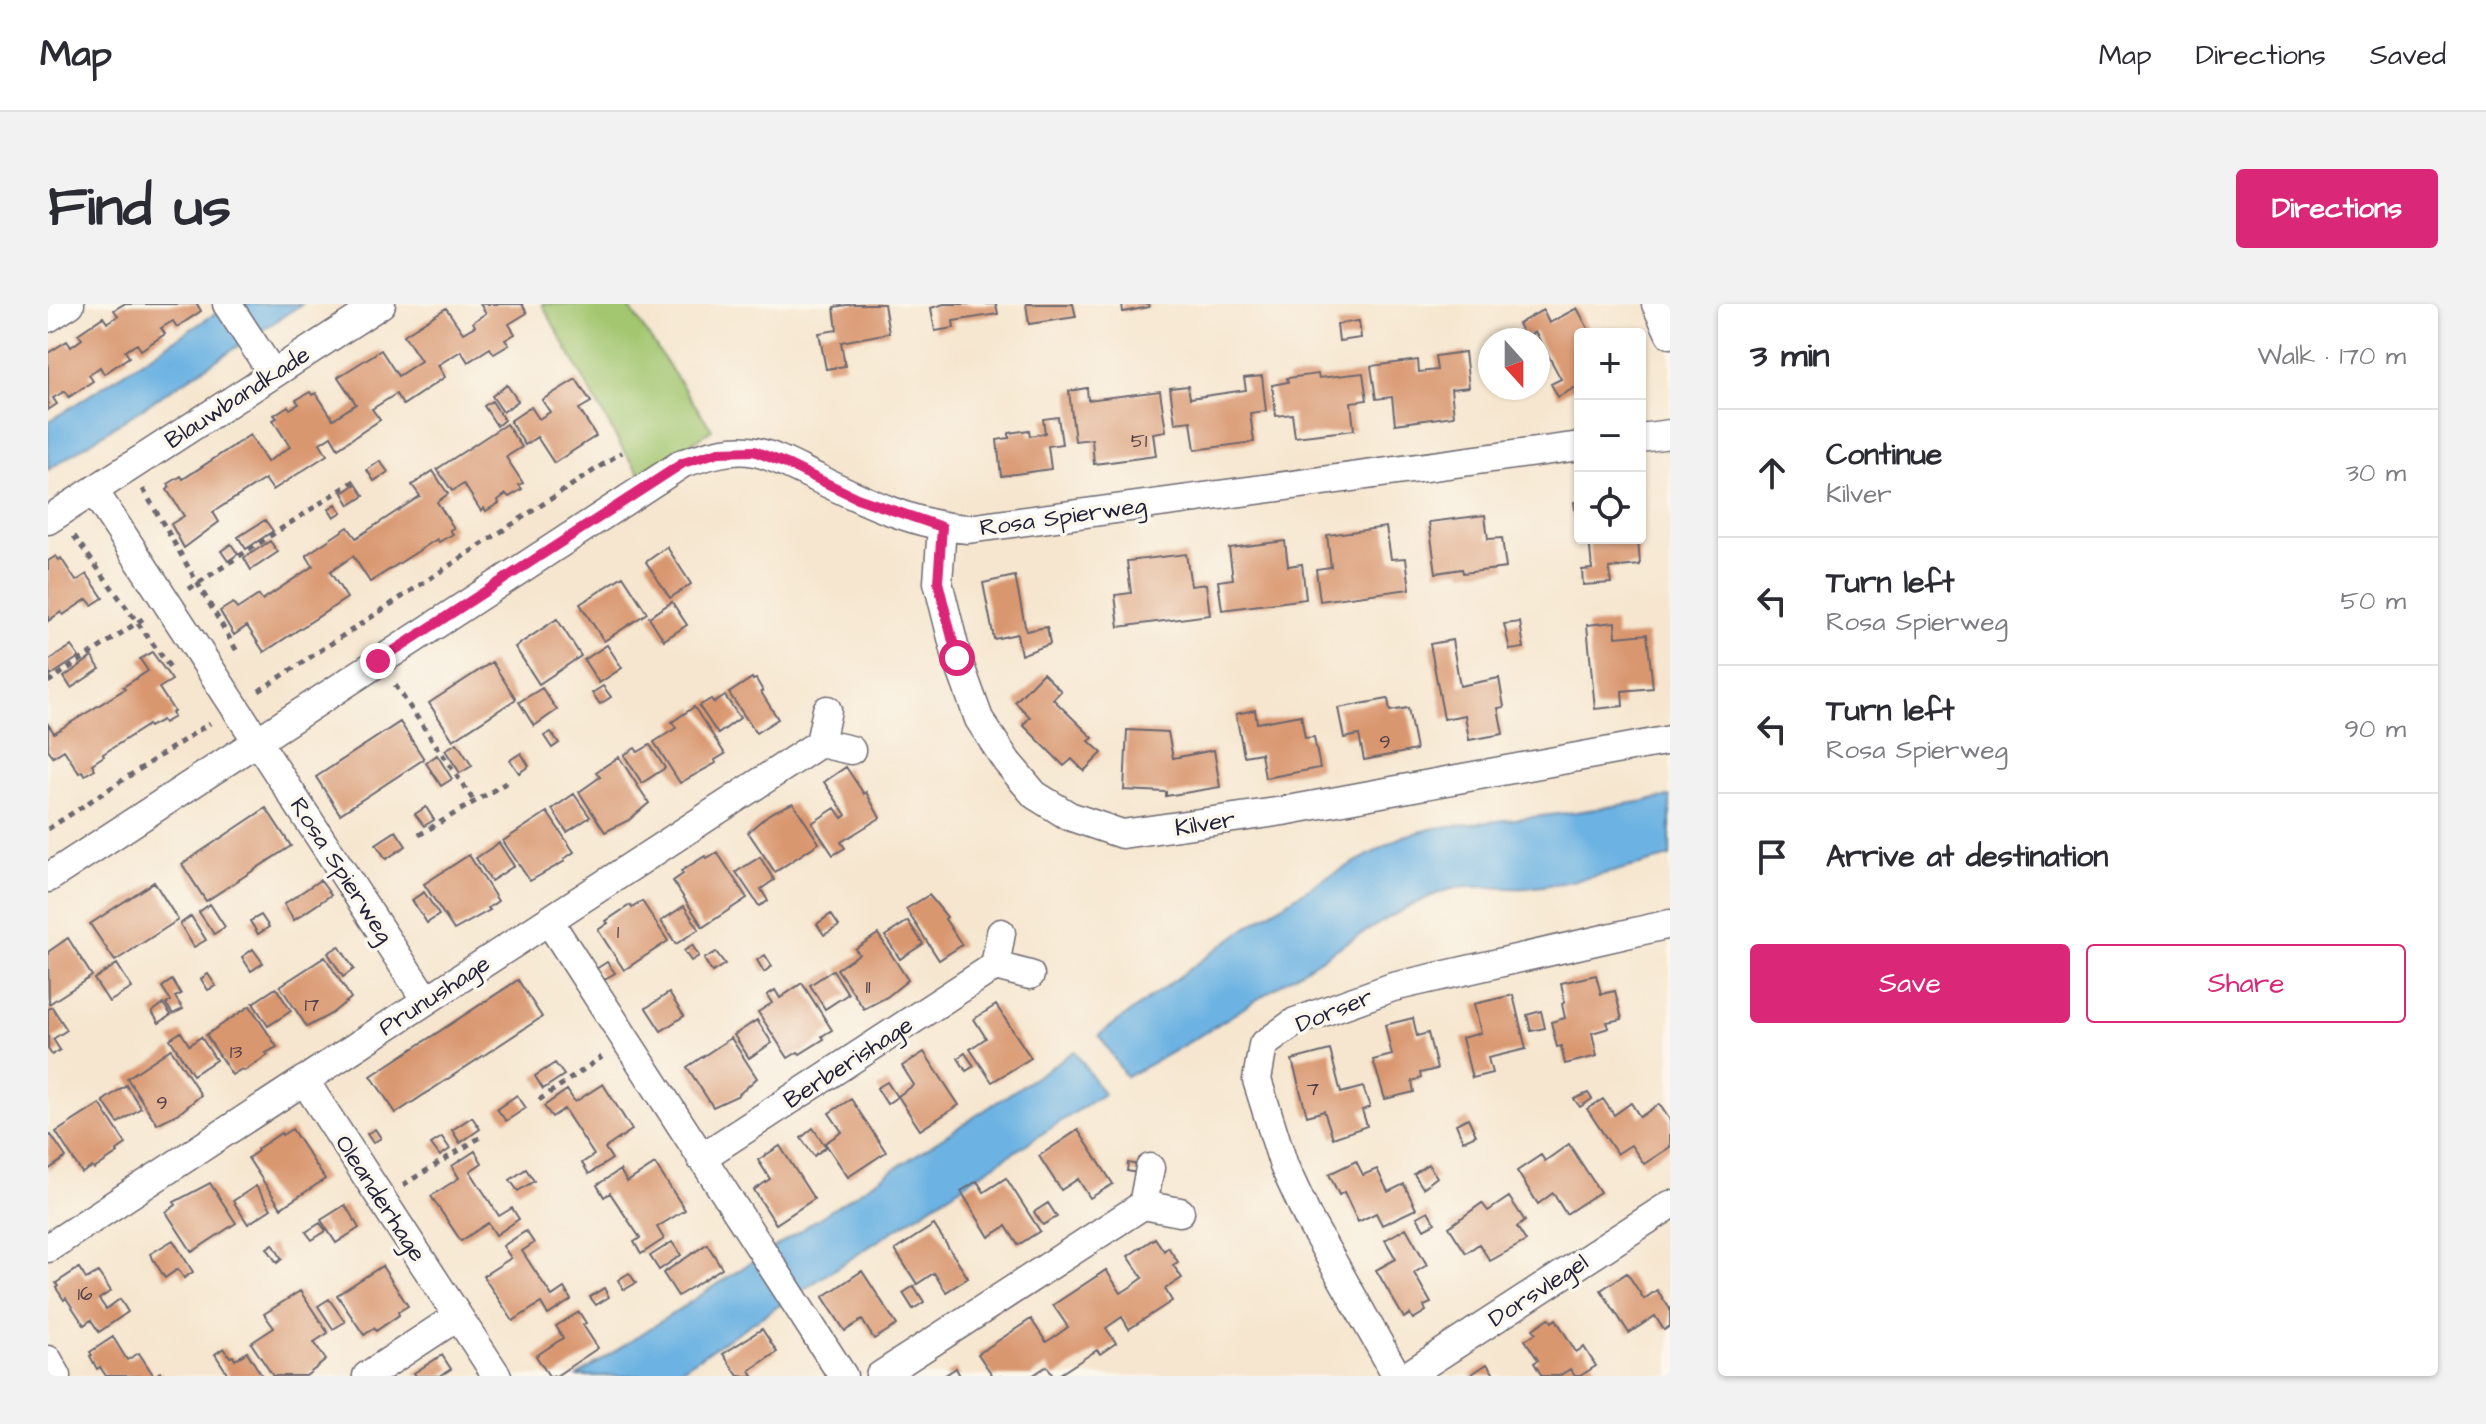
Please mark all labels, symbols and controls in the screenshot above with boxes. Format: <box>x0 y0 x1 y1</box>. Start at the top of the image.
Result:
text: Map <box>40 29 112 81</box>
text: Map <box>2099 36 2152 75</box>
text: Directions <box>2196 36 2326 75</box>
text: Saved <box>2370 36 2446 75</box>
text: Find us <box>48 169 231 247</box>
button: Directions <box>2236 169 2438 248</box>
north arrow <box>1478 328 1550 400</box>
map controls <box>1574 328 1646 544</box>
button: + <box>1574 328 1646 400</box>
text: 3 min <box>1750 332 1830 380</box>
street label: Blauwbandkade <box>158 338 317 458</box>
text: Walk · 170 m <box>2257 338 2406 374</box>
button: − <box>1574 400 1646 472</box>
house number: 51 <box>1131 427 1148 455</box>
text: Continue <box>1826 434 1942 476</box>
icon: ahead <box>1750 451 1794 495</box>
text: 30 m <box>2346 455 2406 491</box>
button: locate <box>1574 472 1646 544</box>
text: Kilver <box>1826 476 1892 512</box>
street label: Rosa Spierweg <box>978 488 1149 546</box>
text: Turn left <box>1826 562 1954 604</box>
icon: left <box>1750 579 1794 623</box>
text: 50 m <box>2341 583 2406 619</box>
text: Rosa Spierweg <box>1826 604 2008 640</box>
route start <box>939 640 975 676</box>
route end <box>360 643 396 679</box>
text: Turn left <box>1826 690 1954 732</box>
icon: left <box>1750 707 1794 751</box>
text: 90 m <box>2344 711 2406 747</box>
house number: 9 <box>1379 728 1391 756</box>
text: Rosa Spierweg <box>1826 732 2008 768</box>
street label: Rosa Spierweg <box>280 791 401 951</box>
street label: Kilver <box>1173 802 1238 846</box>
icon: arrive <box>1750 835 1794 879</box>
text: Arrive at destination <box>1826 836 2108 878</box>
house number: 1 <box>617 918 620 946</box>
button: Save <box>1750 944 2070 1023</box>
button: Share <box>2086 944 2406 1023</box>
street label: Prunushage <box>372 947 497 1045</box>
house number: 11 <box>865 973 871 1001</box>
street label: Dorser <box>1291 980 1378 1042</box>
house number: 17 <box>305 991 319 1019</box>
street label: Berberishage <box>777 1008 920 1118</box>
house number: 13 <box>230 1038 242 1066</box>
house number: 7 <box>1307 1075 1319 1103</box>
house number: 9 <box>156 1089 168 1117</box>
street label: Oleanderhage <box>326 1128 434 1269</box>
street label: Dorsvlegel <box>1482 1246 1596 1337</box>
house number: 16 <box>77 1280 93 1308</box>

